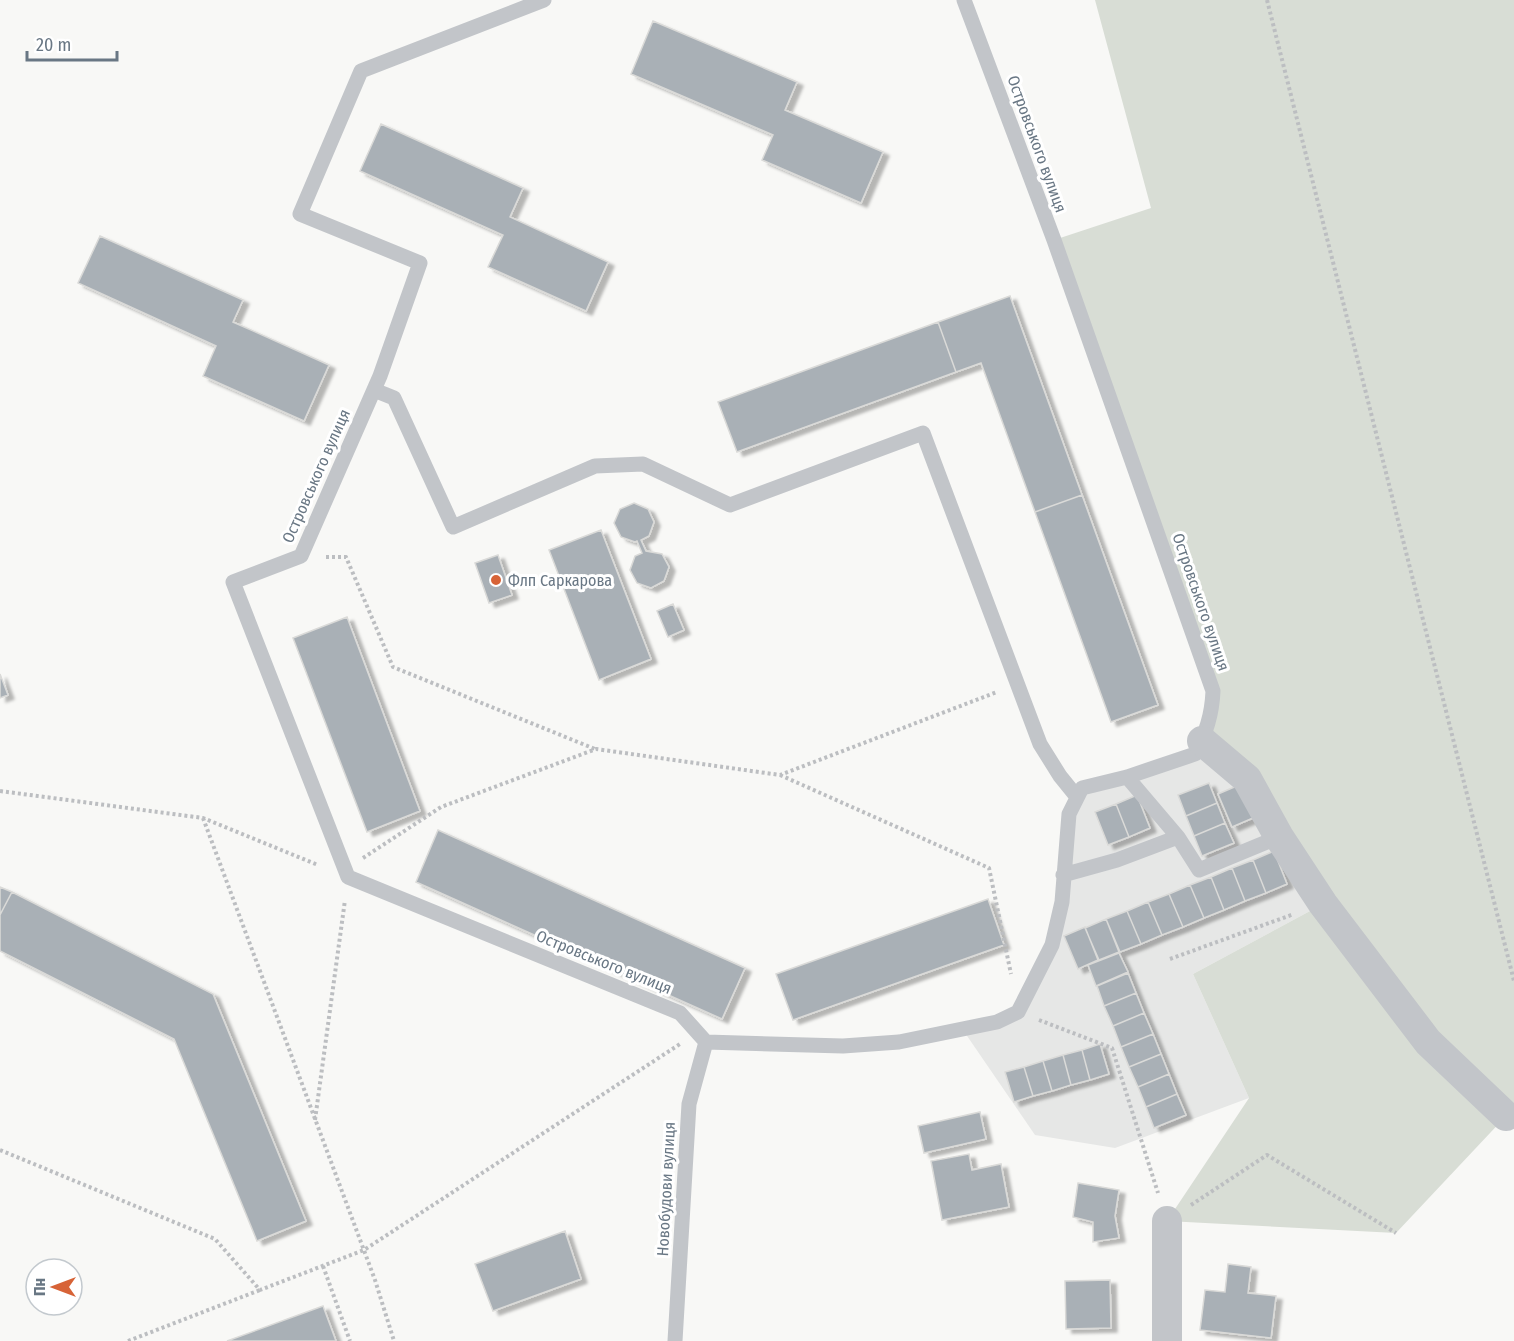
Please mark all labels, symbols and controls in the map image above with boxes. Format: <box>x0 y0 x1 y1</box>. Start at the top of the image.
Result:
scale bar <box>27 24 117 62</box>
text: 20 m <box>36 34 71 56</box>
street label: Островського вулиця <box>1003 73 1071 215</box>
street label: Островського вулиця <box>278 406 354 546</box>
street label: Островського вулиця <box>1169 531 1233 673</box>
place label: Флп Саркарова <box>508 571 612 590</box>
marker: Флп Саркарова <box>489 573 503 587</box>
street label: Островського вулиця <box>534 926 674 998</box>
street label: Новобудови вулиця <box>653 1121 679 1257</box>
north arrow <box>24 1257 84 1317</box>
text: Пн <box>30 1278 49 1296</box>

